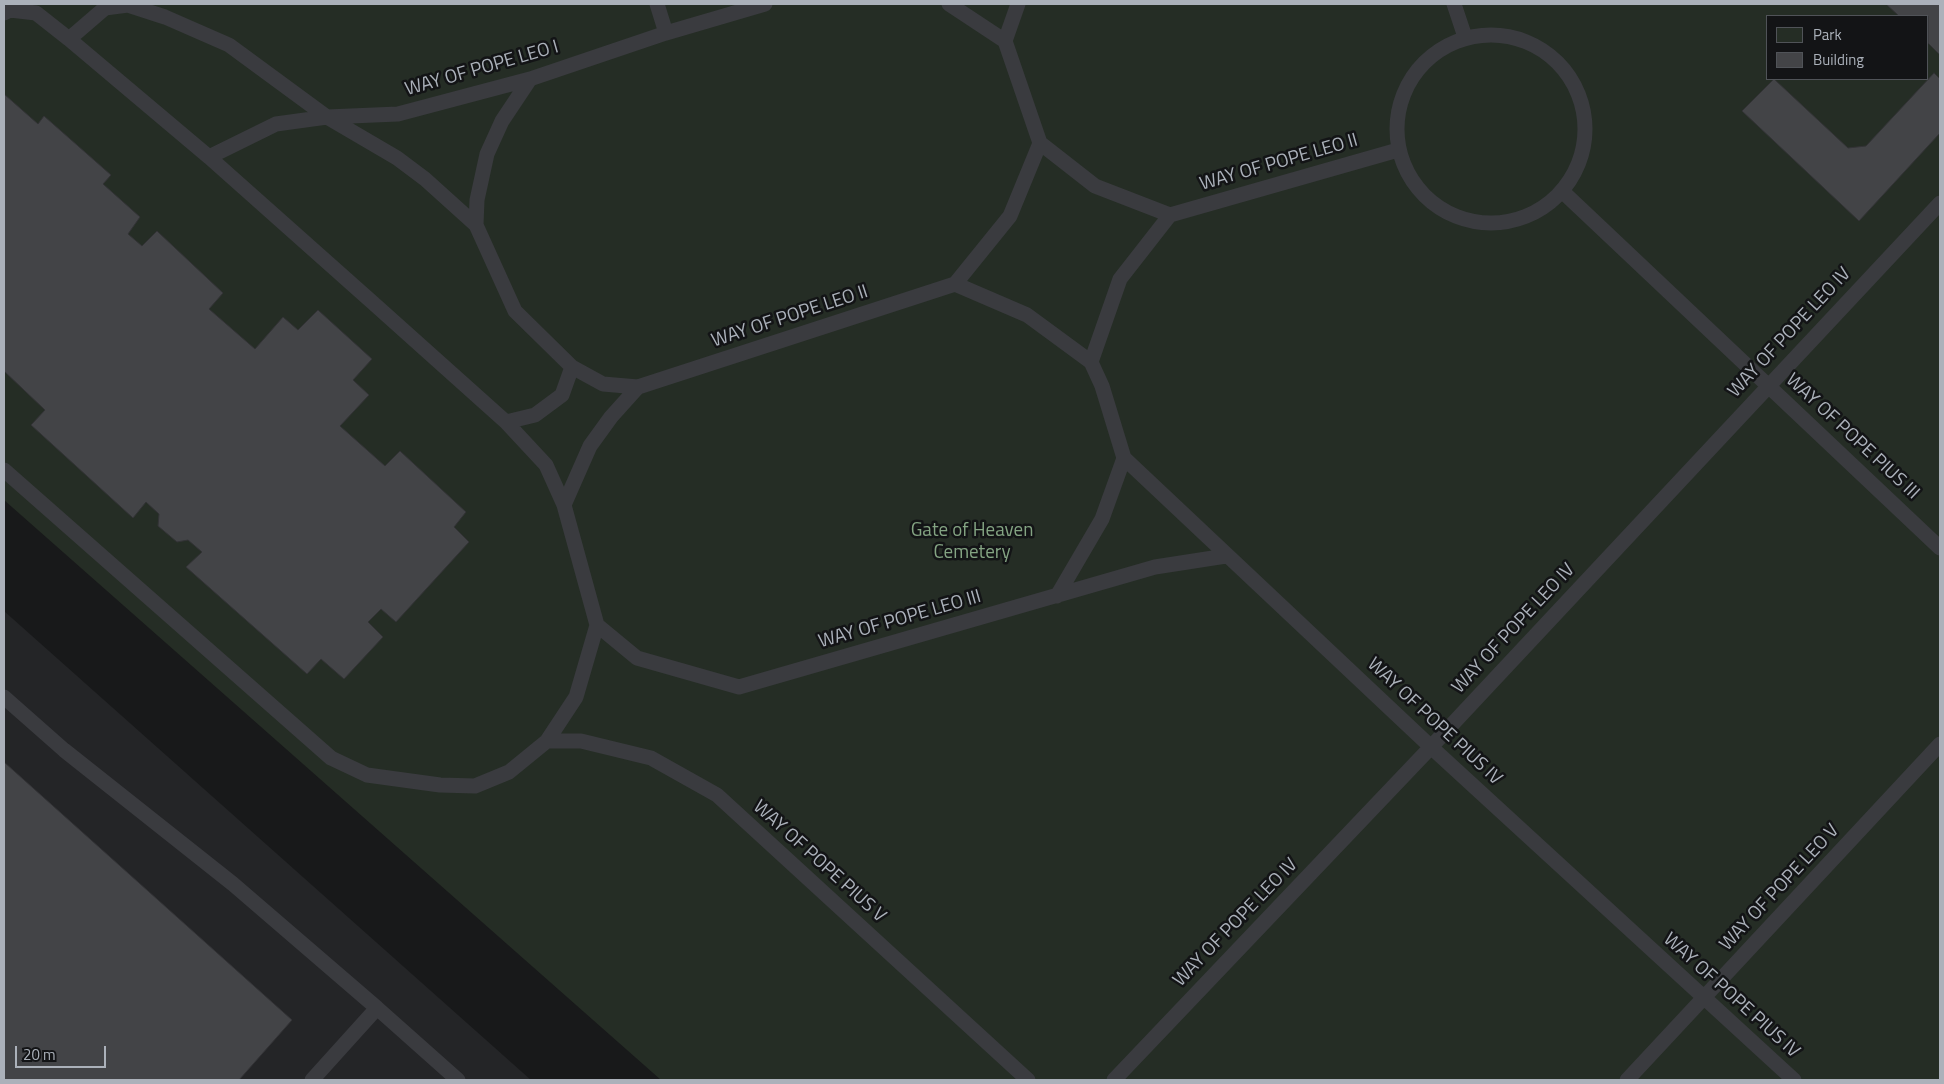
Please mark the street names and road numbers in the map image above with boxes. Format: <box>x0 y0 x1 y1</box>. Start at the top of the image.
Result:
street label: WAY OF POPE LEO I <box>403 36 561 102</box>
street label: WAY OF POPE LEO II <box>1197 130 1361 196</box>
street label: WAY OF POPE LEO IV <box>1724 263 1856 403</box>
street label: WAY OF POPE LEO II <box>709 281 871 353</box>
street label: WAY OF POPE PIUS III <box>1780 369 1924 505</box>
street label: WAY OF POPE LEO IV <box>1448 559 1580 699</box>
street label: WAY OF POPE LEO III <box>816 586 984 654</box>
street label: WAY OF POPE PIUS IV <box>1362 654 1506 790</box>
street label: WAY OF POPE PIUS V <box>748 796 890 928</box>
street label: WAY OF POPE LEO V <box>1715 820 1845 956</box>
street label: WAY OF POPE LEO IV <box>1169 854 1303 992</box>
street label: WAY OF POPE PIUS IV <box>1658 929 1804 1063</box>

